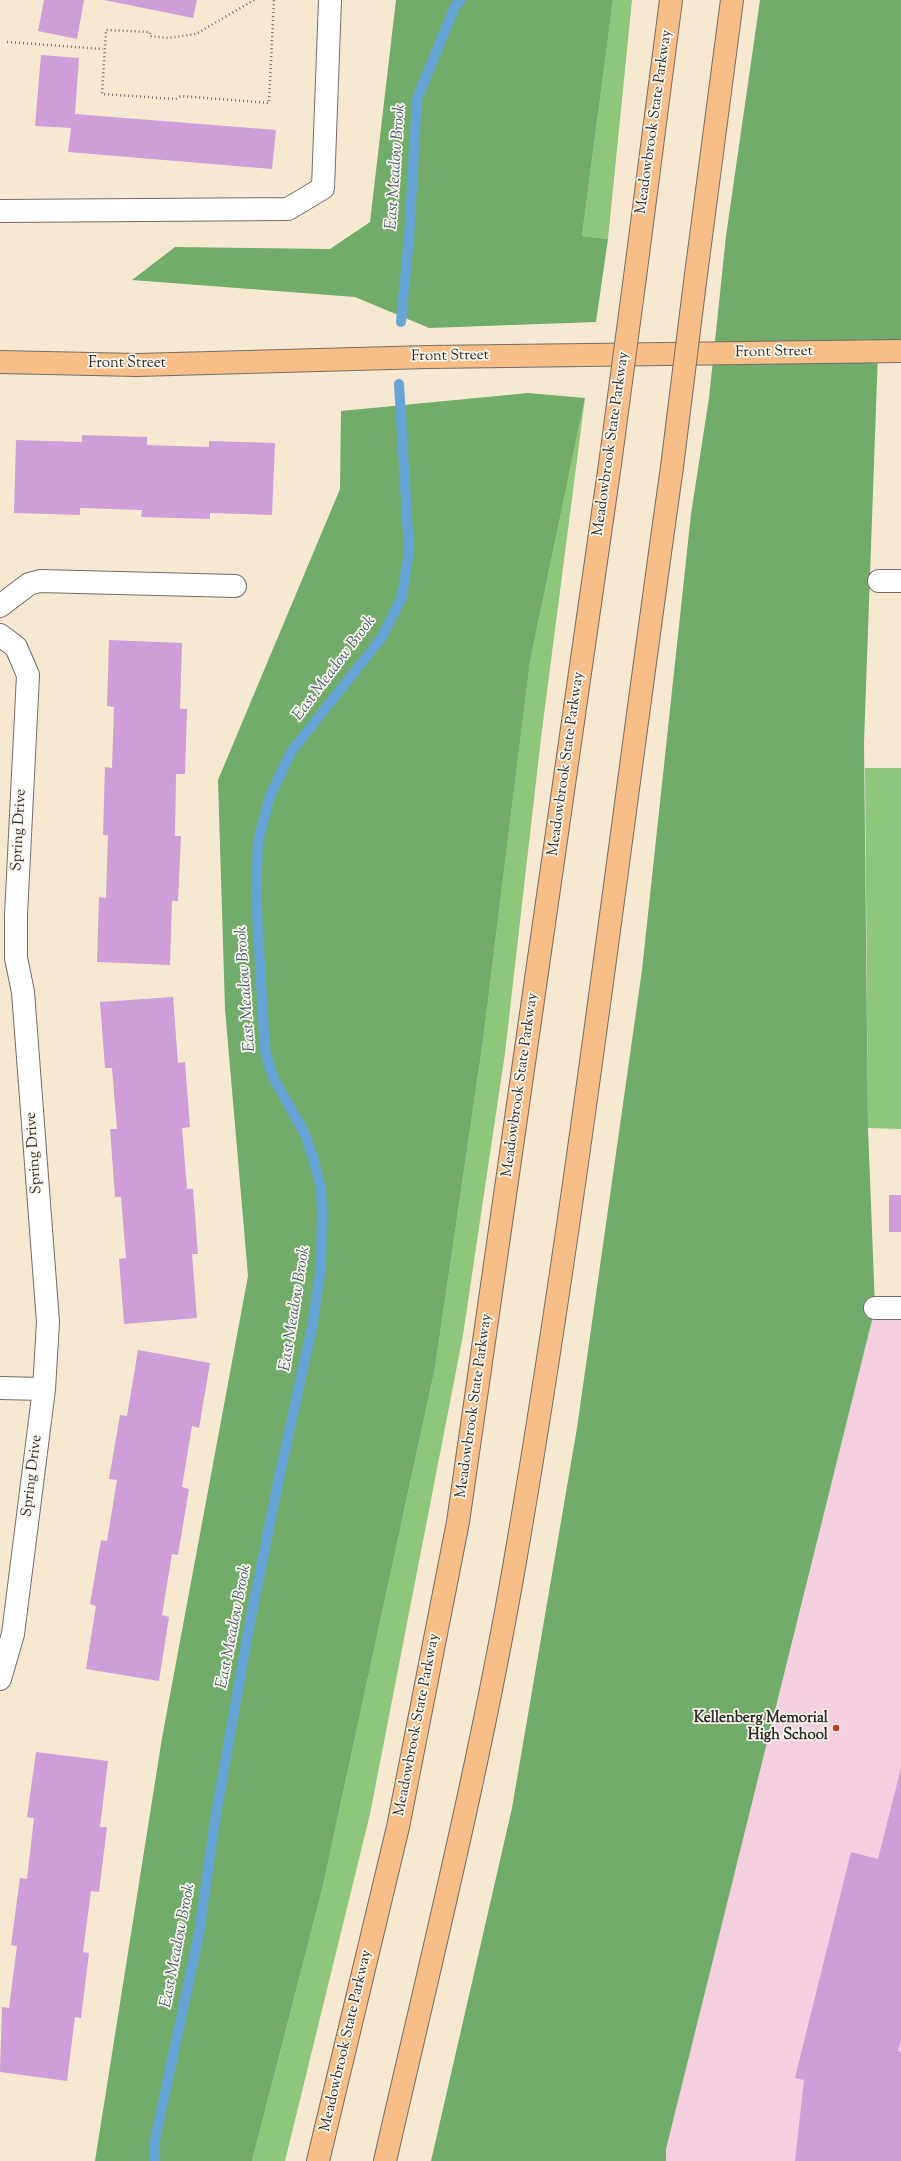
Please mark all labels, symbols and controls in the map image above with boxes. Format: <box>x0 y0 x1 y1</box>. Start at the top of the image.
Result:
street label: Meadowbrook State Parkway <box>633 29 677 215</box>
water label: East Meadow Brook <box>383 103 411 231</box>
street label: Front Street <box>735 343 813 363</box>
street label: Front Street <box>411 347 489 367</box>
street label: Meadowbrook State Parkway <box>590 351 634 537</box>
street label: Front Street <box>88 355 166 373</box>
water label: East Meadow Brook <box>289 613 381 725</box>
street label: Meadowbrook State Parkway <box>545 671 589 857</box>
street label: Spring Drive <box>9 788 31 872</box>
water label: East Meadow Brook <box>233 925 261 1053</box>
street label: Meadowbrook State Parkway <box>499 992 543 1178</box>
street label: Spring Drive <box>23 1111 47 1195</box>
water label: East Meadow Brook <box>277 1245 315 1373</box>
street label: Meadowbrook State Parkway <box>453 1313 497 1499</box>
street label: Spring Drive <box>19 1434 47 1518</box>
water label: East Meadow Brook <box>214 1563 256 1691</box>
street label: Meadowbrook State Parkway <box>391 1632 445 1818</box>
place label: Kellenberg Memorial High School <box>694 1710 828 1745</box>
marker: Kellenberg Memorial High School <box>831 1723 841 1733</box>
water label: East Meadow Brook <box>158 1882 200 2010</box>
street label: Meadowbrook State Parkway <box>317 1948 377 2134</box>

